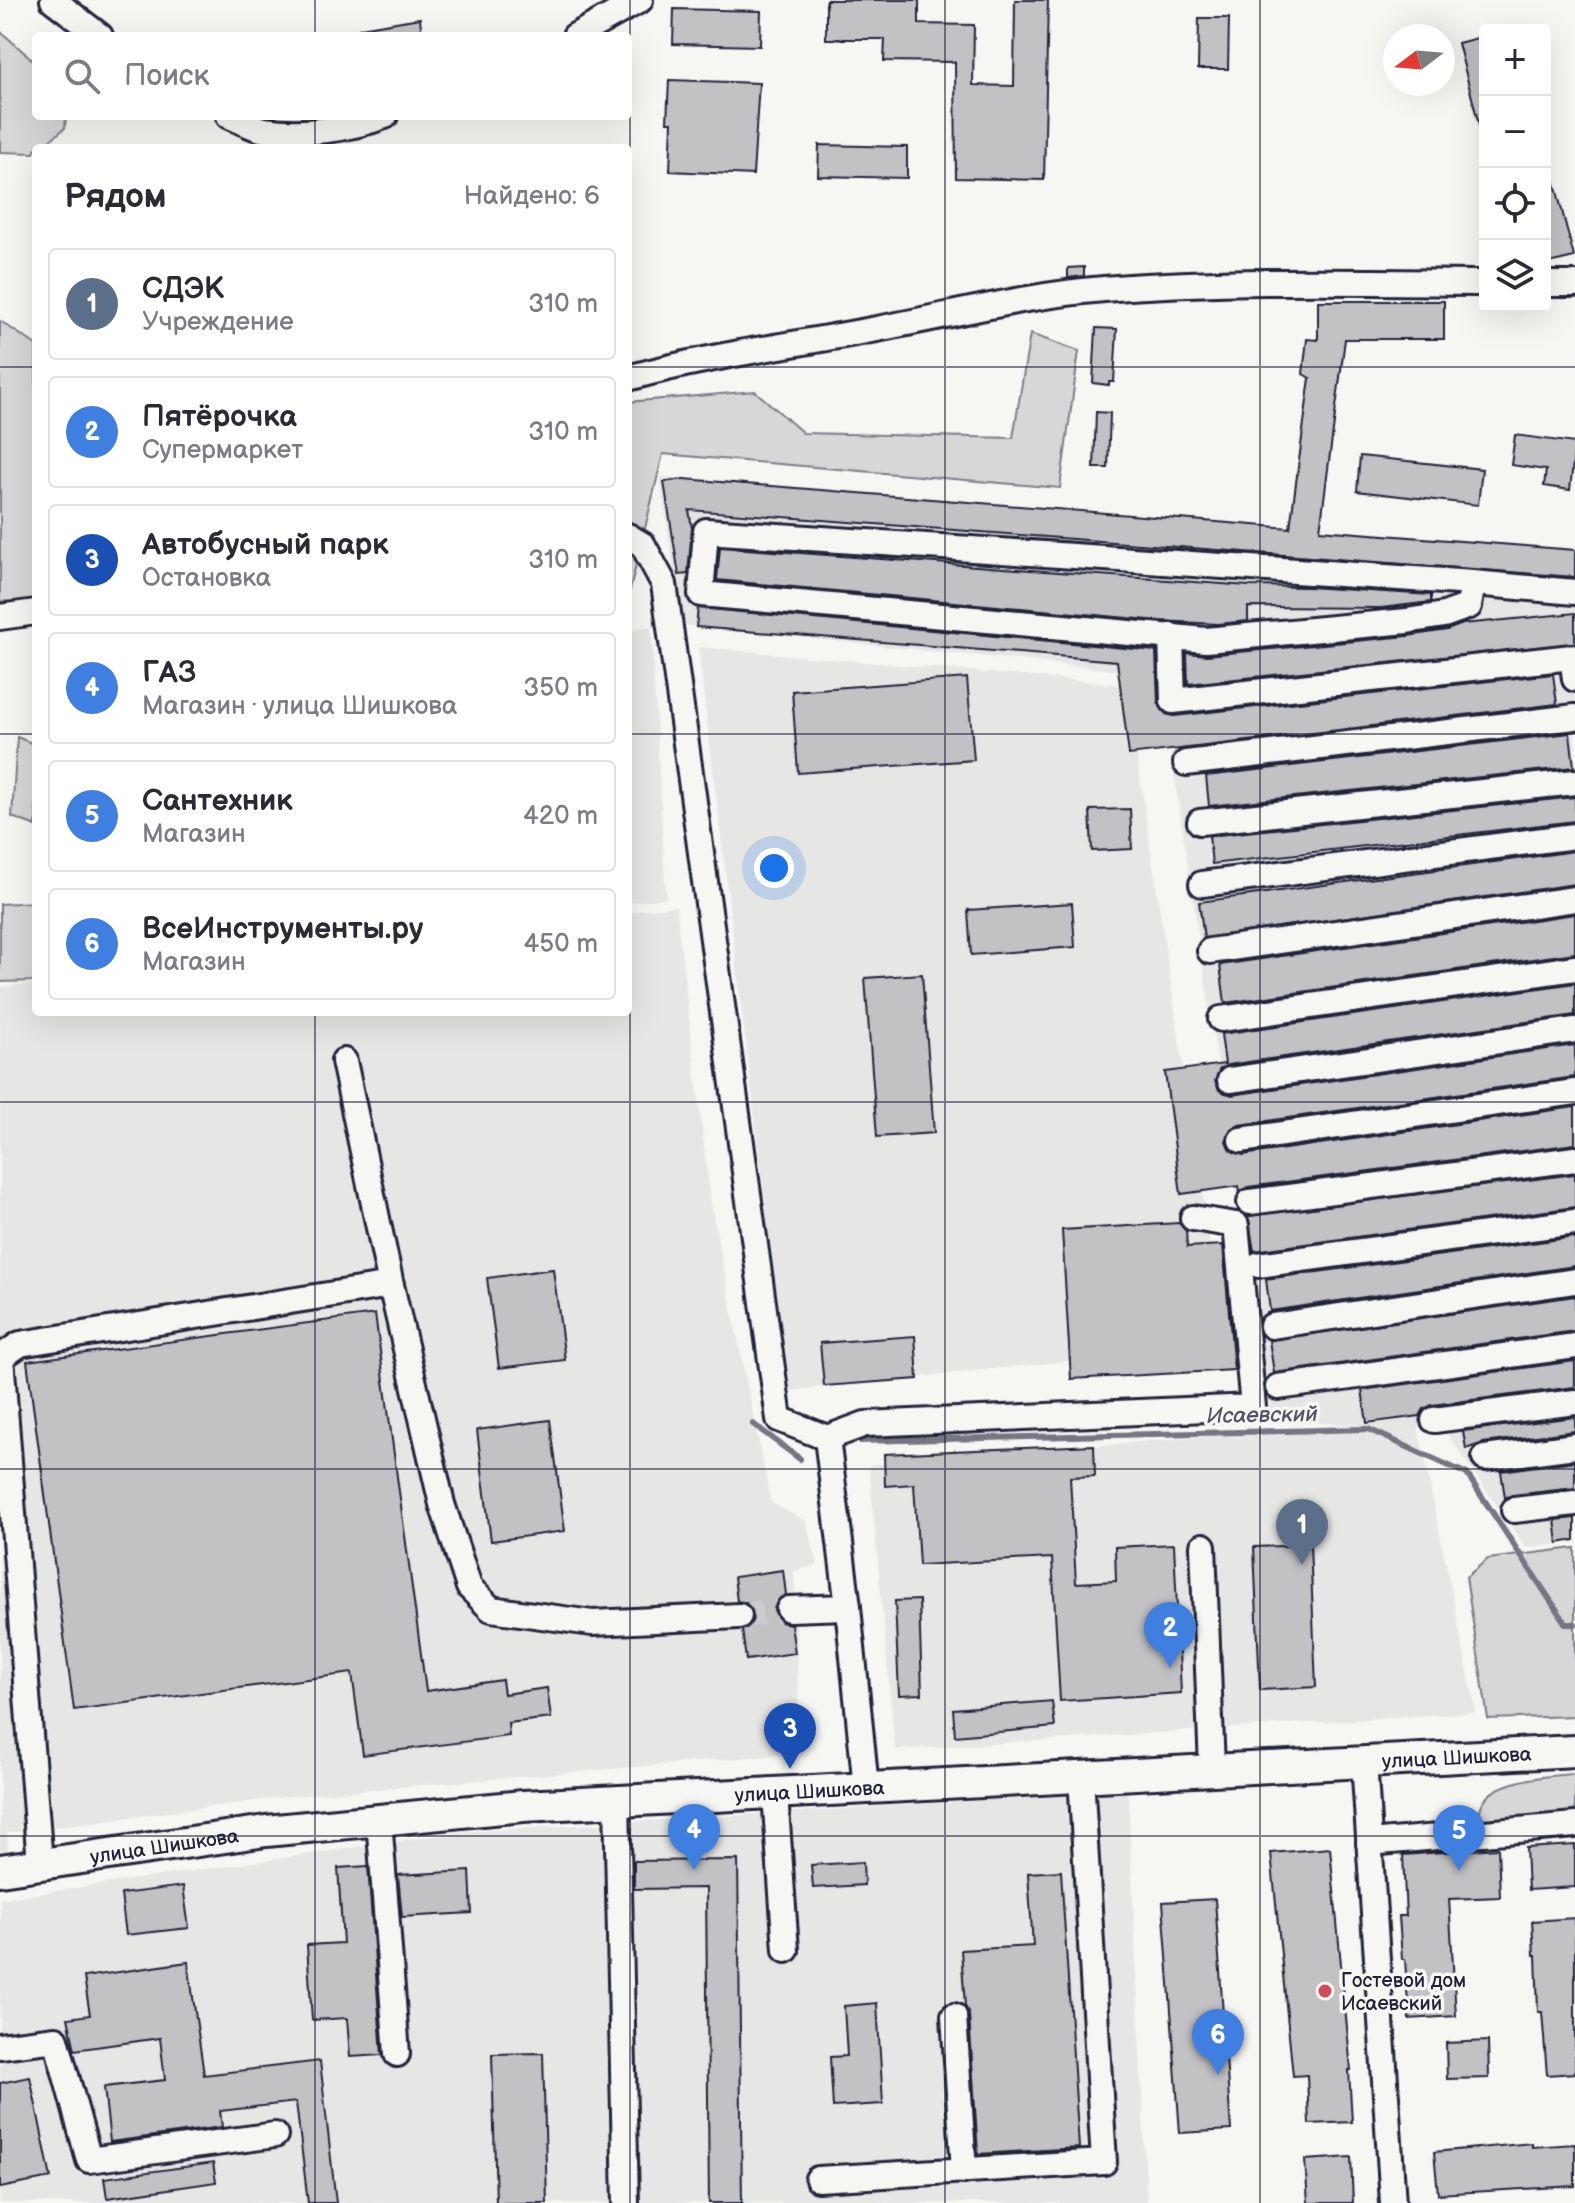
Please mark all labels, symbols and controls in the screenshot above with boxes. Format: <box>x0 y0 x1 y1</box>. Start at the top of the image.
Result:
north arrow <box>1383 24 1455 96</box>
map controls <box>1479 24 1551 312</box>
button: + <box>1479 24 1551 96</box>
search box <box>32 32 632 120</box>
icon: search <box>60 54 104 98</box>
text: Поиск <box>124 58 210 94</box>
button: − <box>1479 96 1551 168</box>
button: locate <box>1479 168 1551 240</box>
text: Рядом <box>64 176 166 217</box>
text: Найдено: 6 <box>464 181 600 212</box>
button: layers <box>1479 240 1551 312</box>
text: СДЭК <box>142 271 224 307</box>
text: 1 <box>87 289 97 320</box>
text: 310 m <box>528 289 598 320</box>
text: Учреждение <box>142 307 294 338</box>
text: Пятёрочка <box>142 399 297 435</box>
text: 2 <box>84 417 100 448</box>
text: 310 m <box>528 417 598 448</box>
text: Супермаркет <box>142 435 303 466</box>
text: Автобусный парк <box>142 527 388 563</box>
text: 3 <box>84 545 100 576</box>
text: 310 m <box>528 545 598 576</box>
text: Остановка <box>142 563 271 594</box>
text: ГАЗ <box>142 655 196 691</box>
text: 4 <box>84 673 100 704</box>
text: 350 m <box>523 673 598 704</box>
text: Магазин · улица Шишкова <box>142 691 457 722</box>
text: Сантехник <box>142 783 292 819</box>
text: 5 <box>84 801 100 832</box>
text: 420 m <box>523 801 598 832</box>
text: Магазин <box>142 819 246 850</box>
your location <box>754 848 794 888</box>
text: ВсеИнструменты.ру <box>142 911 423 947</box>
text: 6 <box>84 929 100 960</box>
text: 450 m <box>523 929 598 960</box>
text: Магазин <box>142 947 246 978</box>
water label: Исаевский <box>1206 1401 1318 1430</box>
pin: 1 <box>1276 1499 1328 1565</box>
pin: 2 <box>1144 1602 1196 1668</box>
pin: 3 <box>764 1703 816 1769</box>
street label: улица Шишкова <box>1381 1742 1532 1774</box>
street label: улица Шишкова <box>734 1776 885 1808</box>
pin: 4 <box>668 1804 720 1870</box>
pin: 5 <box>1433 1805 1485 1871</box>
street label: улица Шишкова <box>89 1824 240 1870</box>
place label: Гостевой дом Исаевский <box>1341 1969 1466 2016</box>
marker: Гостевой дом Исаевский <box>1316 1982 1334 2000</box>
pin: 6 <box>1192 2009 1244 2075</box>

